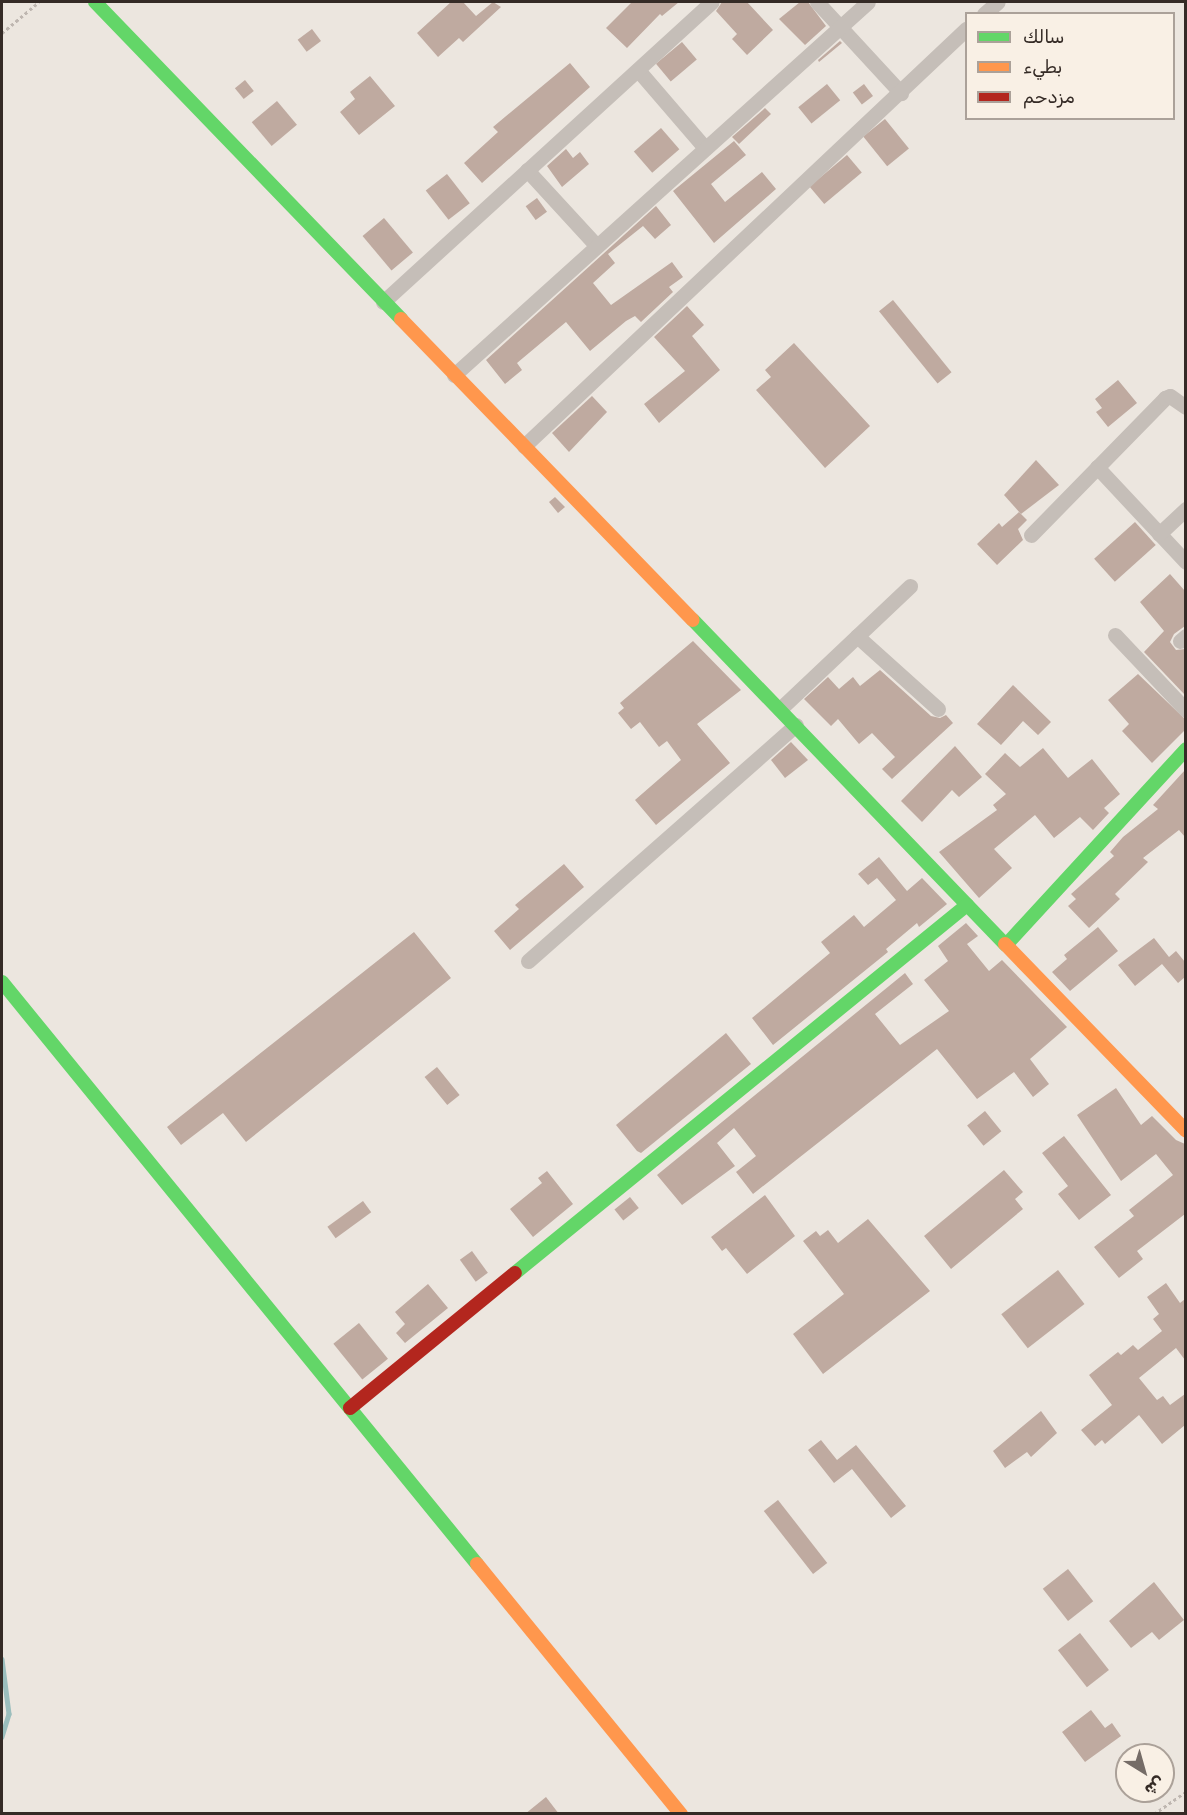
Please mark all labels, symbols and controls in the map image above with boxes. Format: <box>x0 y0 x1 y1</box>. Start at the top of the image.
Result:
legend <box>965 12 1175 120</box>
text: سالك <box>1023 26 1064 48</box>
text: بطيء <box>1023 56 1062 78</box>
text: مزدحم <box>1023 86 1075 108</box>
north arrow <box>1115 1743 1175 1803</box>
text: ش <box>1141 1772 1169 1800</box>

